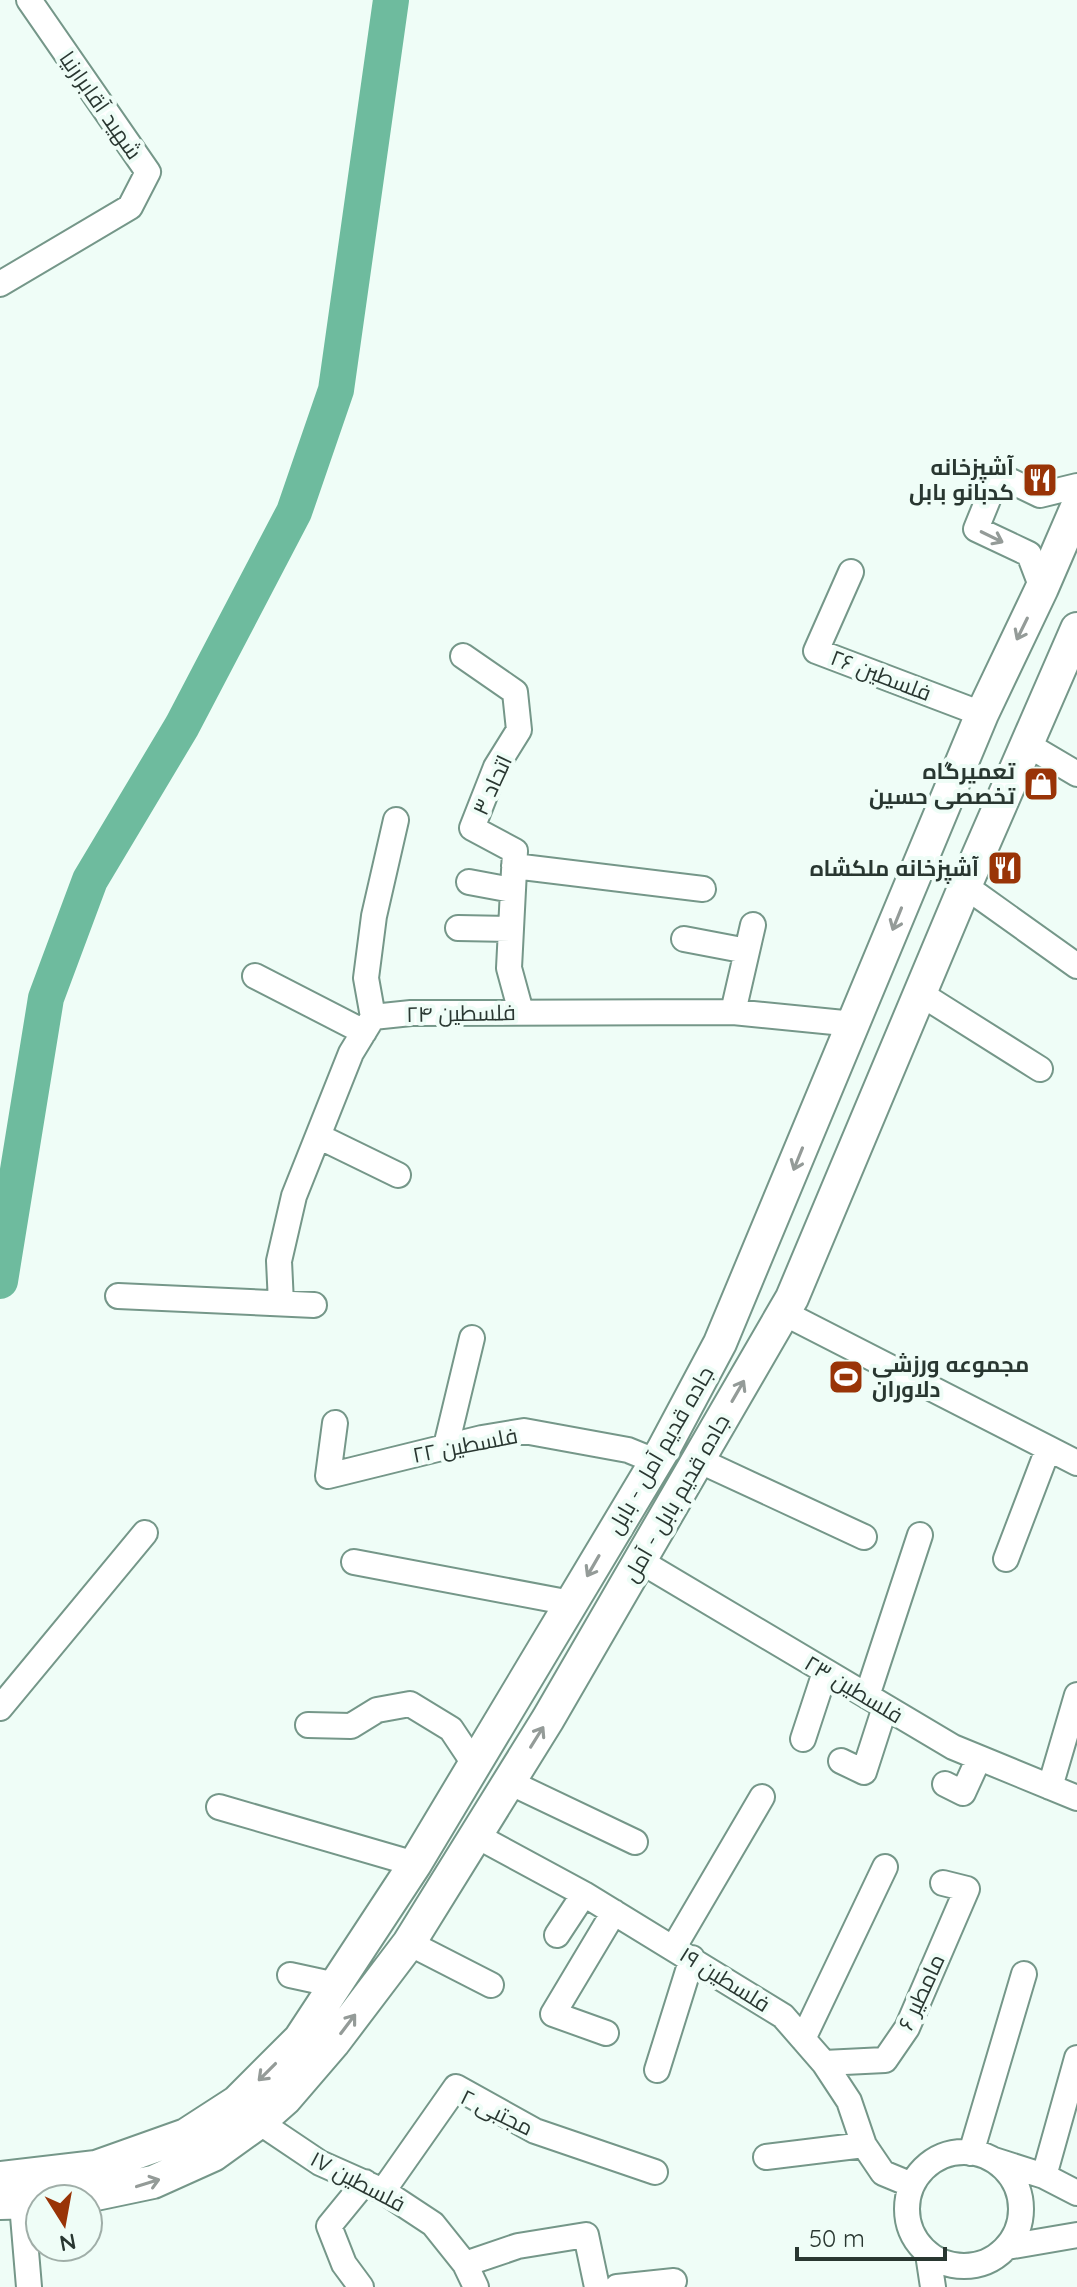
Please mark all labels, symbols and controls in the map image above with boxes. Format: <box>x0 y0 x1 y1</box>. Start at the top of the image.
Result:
street label: شهید آقابرارنیا <box>53 45 149 165</box>
place label: آشپزخانه کدبانو بابل <box>909 453 1014 506</box>
restaurant icon: آشپزخانه کدبانو بابل <box>1021 461 1059 499</box>
one-way arrow <box>980 530 1004 545</box>
one-way arrow <box>1014 617 1029 641</box>
street label: فلسطين ٢۶ <box>827 643 935 707</box>
street label: اتحاد ۳ <box>466 751 518 819</box>
place label: تعمیرگاه تخصصی حسین <box>869 757 1016 810</box>
shop icon: تعمیرگاه تخصصی حسین <box>1022 765 1060 803</box>
restaurant icon: آشپزخانه ملکشاه <box>986 849 1024 887</box>
place label: آشپزخانه ملکشاه <box>810 854 979 884</box>
one-way arrow <box>889 906 904 931</box>
street label: فلسطین ۲۴ <box>406 998 516 1028</box>
one-way arrow <box>790 1146 805 1171</box>
place label: مجموعه ورزشی دلاوران <box>872 1350 1029 1403</box>
sports icon: مجموعه ورزشی دلاوران <box>827 1358 865 1396</box>
street label: جاده قدیم آمل - بابل <box>601 1361 721 1540</box>
one-way arrow <box>730 1380 746 1403</box>
street label: جاده قدیم بابل - آمل <box>617 1409 737 1588</box>
street label: فلسطین ۲۲ <box>410 1421 520 1469</box>
one-way arrow <box>585 1554 601 1577</box>
street label: فلسطین ۲۳ <box>800 1649 908 1729</box>
one-way arrow <box>528 1726 545 1748</box>
street label: فلسطین ۱۹ <box>675 1940 775 2018</box>
street label: مامطیر ۶ <box>891 1949 951 2035</box>
one-way arrow <box>339 2014 356 2035</box>
one-way arrow <box>257 2062 277 2081</box>
street label: مجتبی ۲ <box>456 2082 538 2142</box>
street label: فلسطین ۱۷ <box>306 2144 410 2218</box>
one-way arrow <box>135 2174 160 2189</box>
north arrow <box>24 2183 104 2263</box>
scale bar <box>797 2211 945 2261</box>
text: 50 m <box>809 2223 865 2253</box>
text: N <box>57 2227 78 2258</box>

